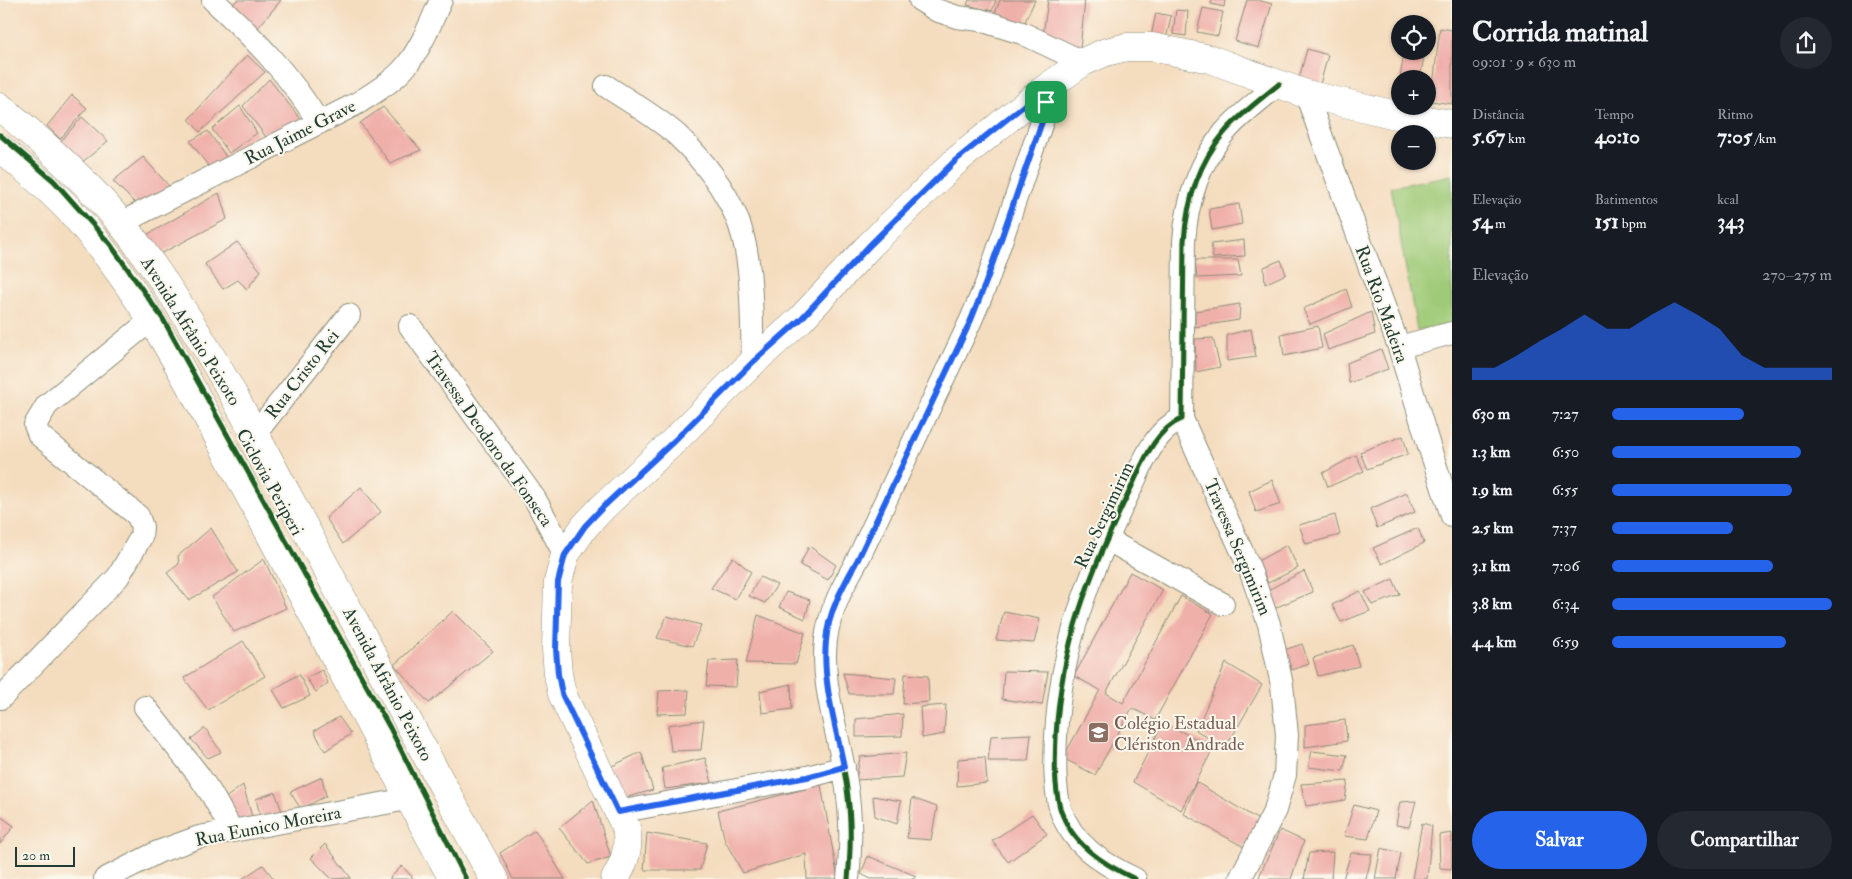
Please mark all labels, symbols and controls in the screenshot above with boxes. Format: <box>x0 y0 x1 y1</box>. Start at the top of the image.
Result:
map controls <box>1391 15 1436 170</box>
button: locate <box>1391 15 1436 60</box>
text: Corrida matinal <box>1472 15 1648 50</box>
button: share <box>1780 17 1832 69</box>
text: 09:01 · 9 × 630 m <box>1472 52 1576 72</box>
button: + <box>1391 70 1436 115</box>
pin <box>1025 81 1067 123</box>
icon: arrive <box>1032 88 1060 116</box>
street label: Rua Jaime Grave <box>241 94 360 170</box>
text: Distância <box>1472 106 1525 123</box>
text: Tempo <box>1595 106 1634 123</box>
text: Ritmo <box>1717 106 1753 123</box>
text: 5.67 <box>1472 123 1505 150</box>
text: 40:10 <box>1595 123 1640 150</box>
text: 7:05 <box>1717 123 1752 150</box>
button: − <box>1391 125 1436 170</box>
text: km <box>1505 130 1526 147</box>
text: /km <box>1752 130 1776 147</box>
text: Elevação <box>1472 191 1521 208</box>
text: Batimentos <box>1595 191 1658 208</box>
text: kcal <box>1717 191 1739 208</box>
text: 54 <box>1472 208 1492 235</box>
text: 151 <box>1595 208 1619 235</box>
text: 343 <box>1717 208 1745 235</box>
text: m <box>1492 215 1506 232</box>
text: bpm <box>1619 215 1647 232</box>
street label: Rua Rio Madeira <box>1350 242 1414 367</box>
street label: Avenida Afrânio Peixoto <box>135 252 246 410</box>
text: Elevação <box>1472 265 1528 285</box>
text: 270–275 m <box>1762 265 1832 285</box>
street label: Rua Cristo Rei <box>260 325 345 424</box>
street label: Travessa Deodoro da Fonseca <box>419 347 558 532</box>
text: 630 m <box>1472 404 1510 424</box>
text: 7:27 <box>1552 404 1579 424</box>
street label: Ciclovia Periperi <box>231 425 309 540</box>
text: 1.3 km <box>1472 442 1510 462</box>
text: 6:50 <box>1552 442 1579 462</box>
street label: Rua Sergimirim <box>1070 458 1139 572</box>
street label: Travessa Sergimirim <box>1198 476 1277 619</box>
text: 1.9 km <box>1472 480 1512 500</box>
text: 6:55 <box>1552 480 1578 500</box>
text: 2.5 km <box>1472 518 1513 538</box>
text: 7:37 <box>1552 518 1577 538</box>
text: 3.1 km <box>1472 556 1510 576</box>
text: 7:06 <box>1552 556 1580 576</box>
text: 3.8 km <box>1472 594 1512 614</box>
text: 6:34 <box>1552 594 1579 614</box>
street label: Avenida Afrânio Peixoto <box>337 602 438 766</box>
text: 4.4 km <box>1472 632 1516 652</box>
text: 6:59 <box>1552 632 1579 652</box>
place label: Colégio Estadual Clériston Andrade <box>1114 712 1245 756</box>
school or university icon: Colégio Estadual Clériston Andrade <box>1086 721 1110 745</box>
street label: Rua Eunico Moreira <box>193 801 343 852</box>
button: Salvar <box>1472 811 1647 869</box>
button: Compartilhar <box>1657 811 1832 869</box>
scale bar <box>15 844 75 867</box>
text: 20 m <box>22 847 50 864</box>

